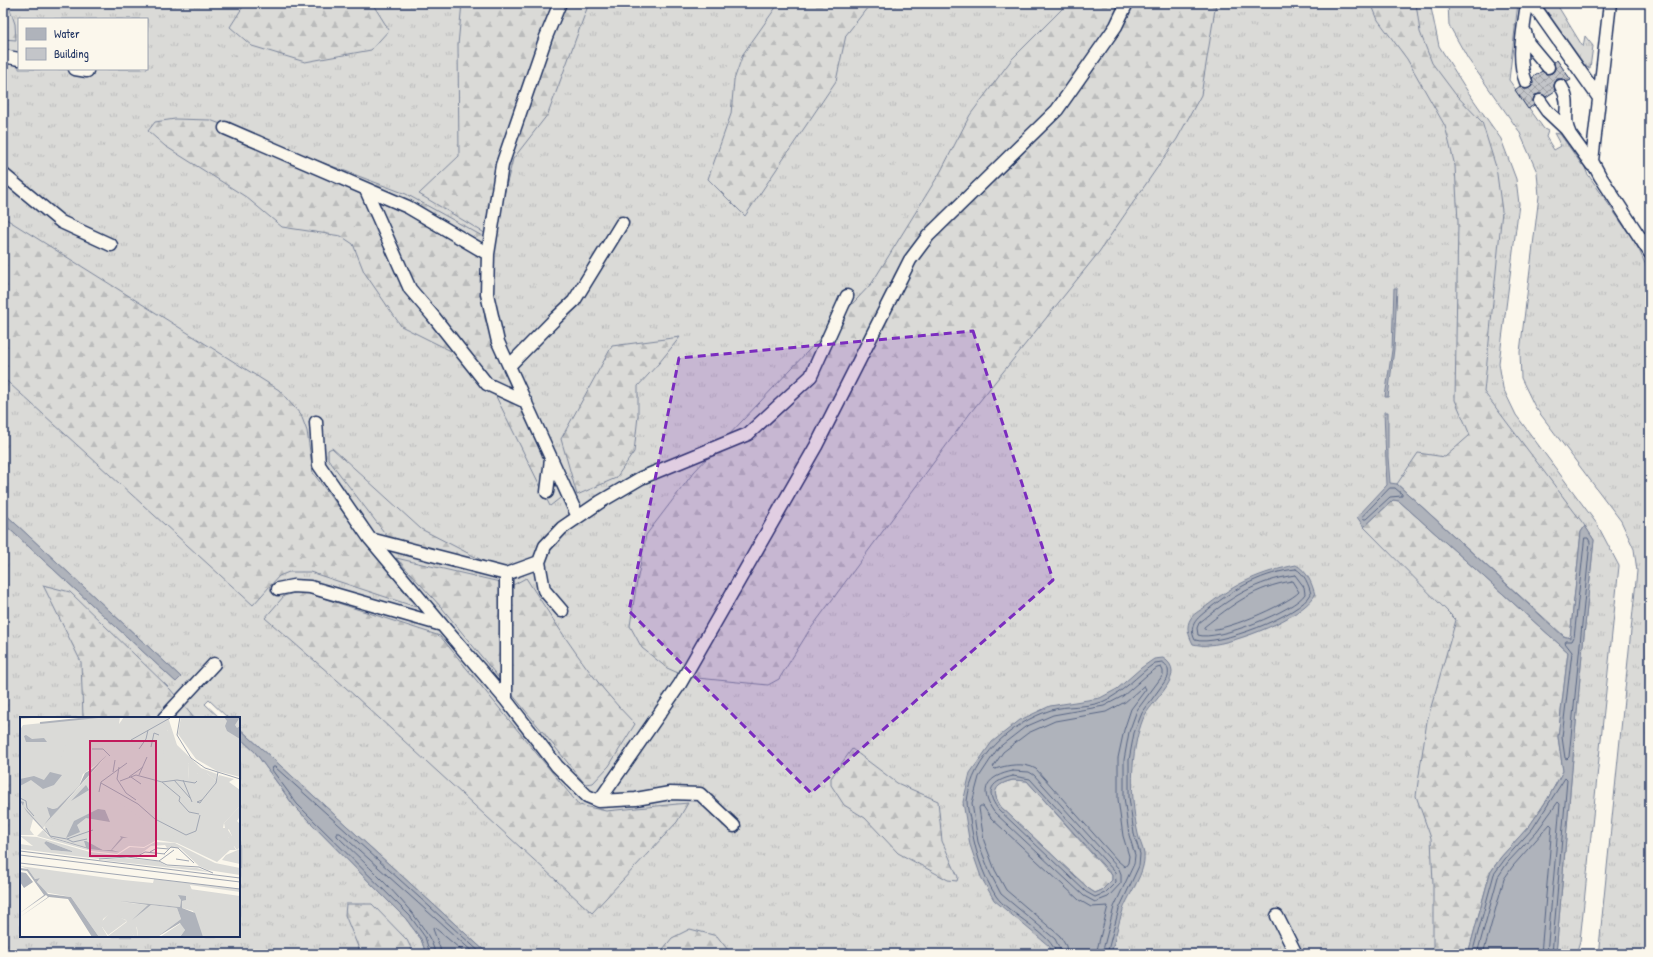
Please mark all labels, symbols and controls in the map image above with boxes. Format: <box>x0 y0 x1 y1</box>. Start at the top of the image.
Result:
legend <box>18 18 148 70</box>
text: Water <box>54 25 80 42</box>
text: Building <box>54 45 89 62</box>
inset map <box>20 717 240 937</box>

